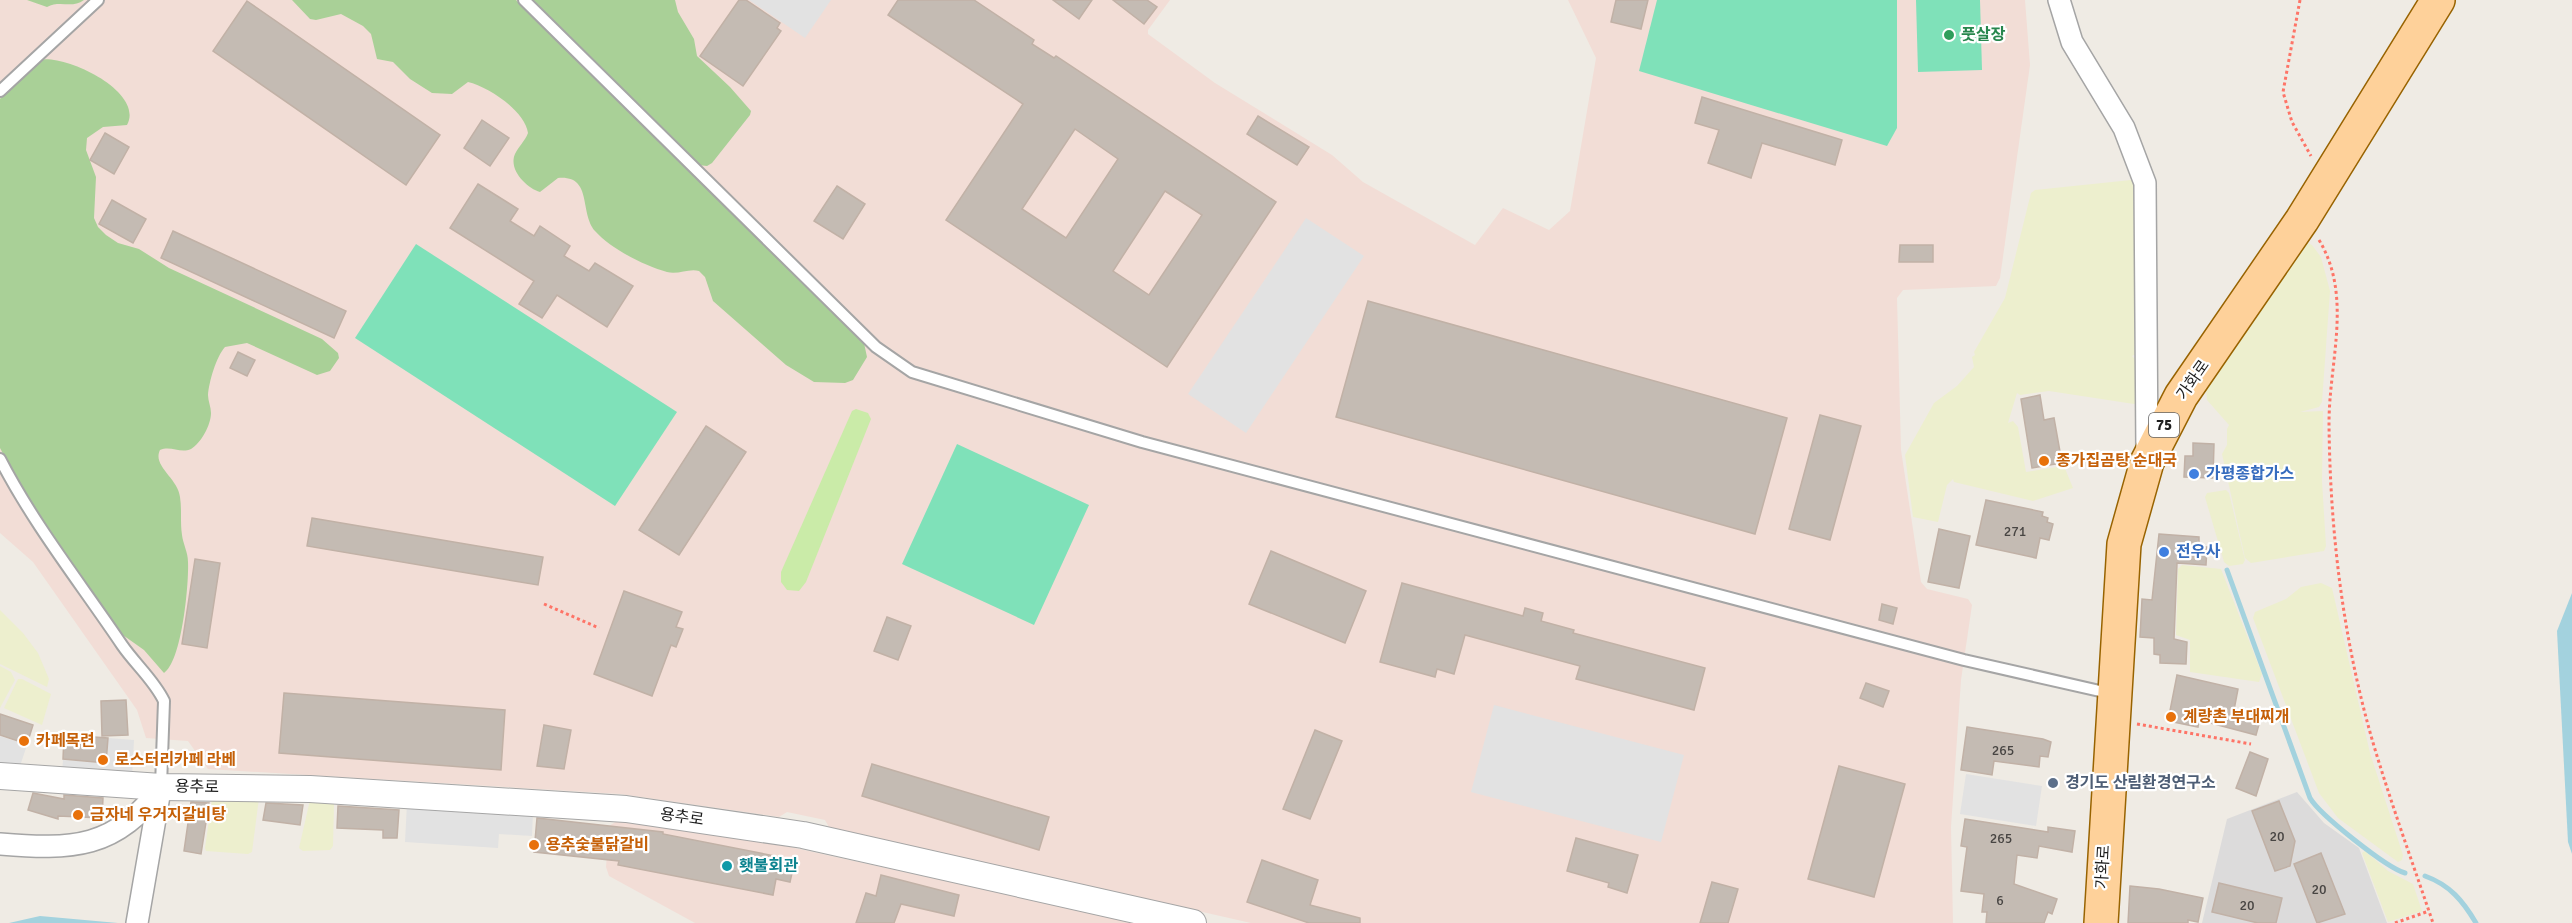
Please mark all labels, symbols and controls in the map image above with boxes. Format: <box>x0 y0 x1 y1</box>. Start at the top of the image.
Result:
place label: 풋살장 <box>1961 25 2005 45</box>
marker: 풋살장 <box>1942 28 1956 42</box>
street label: 가화로 <box>2172 356 2214 404</box>
road number: 75 <box>2149 413 2179 437</box>
place label: 종가집곰탕 순대국 <box>2056 451 2177 471</box>
marker: 종가집곰탕 순대국 <box>2037 454 2051 468</box>
place label: 가평종합가스 <box>2206 464 2295 484</box>
marker: 가평종합가스 <box>2187 467 2201 481</box>
house number: 271 <box>2004 523 2026 540</box>
place label: 전우사 <box>2176 542 2220 562</box>
marker: 전우사 <box>2157 545 2171 559</box>
place label: 계량촌 부대찌개 <box>2183 707 2290 727</box>
marker: 계량촌 부대찌개 <box>2164 710 2178 724</box>
place label: 카페목련 <box>36 731 95 751</box>
marker: 카페목련 <box>17 734 31 748</box>
house number: 265 <box>1992 742 2014 759</box>
place label: 로스터리카페 라베 <box>115 750 236 770</box>
marker: 로스터리카페 라베 <box>96 753 110 767</box>
place label: 경기도 산림환경연구소 <box>2065 773 2216 793</box>
marker: 경기도 산림환경연구소 <box>2046 776 2060 790</box>
street label: 용추로 <box>175 777 220 797</box>
street label: 용추로 <box>659 804 706 830</box>
place label: 금자네 우거지갈비탕 <box>90 805 226 825</box>
marker: 금자네 우거지갈비탕 <box>71 808 85 822</box>
house number: 20 <box>2269 828 2285 845</box>
house number: 265 <box>1990 830 2012 847</box>
place label: 용추숯불닭갈비 <box>546 835 649 855</box>
marker: 용추숯불닭갈비 <box>527 838 541 852</box>
street label: 가화로 <box>2092 844 2114 890</box>
place label: 횃불회관 <box>739 856 798 876</box>
marker: 횃불회관 <box>720 859 734 873</box>
house number: 20 <box>2311 881 2327 898</box>
house number: 6 <box>1996 892 2004 909</box>
house number: 20 <box>2239 897 2255 914</box>

